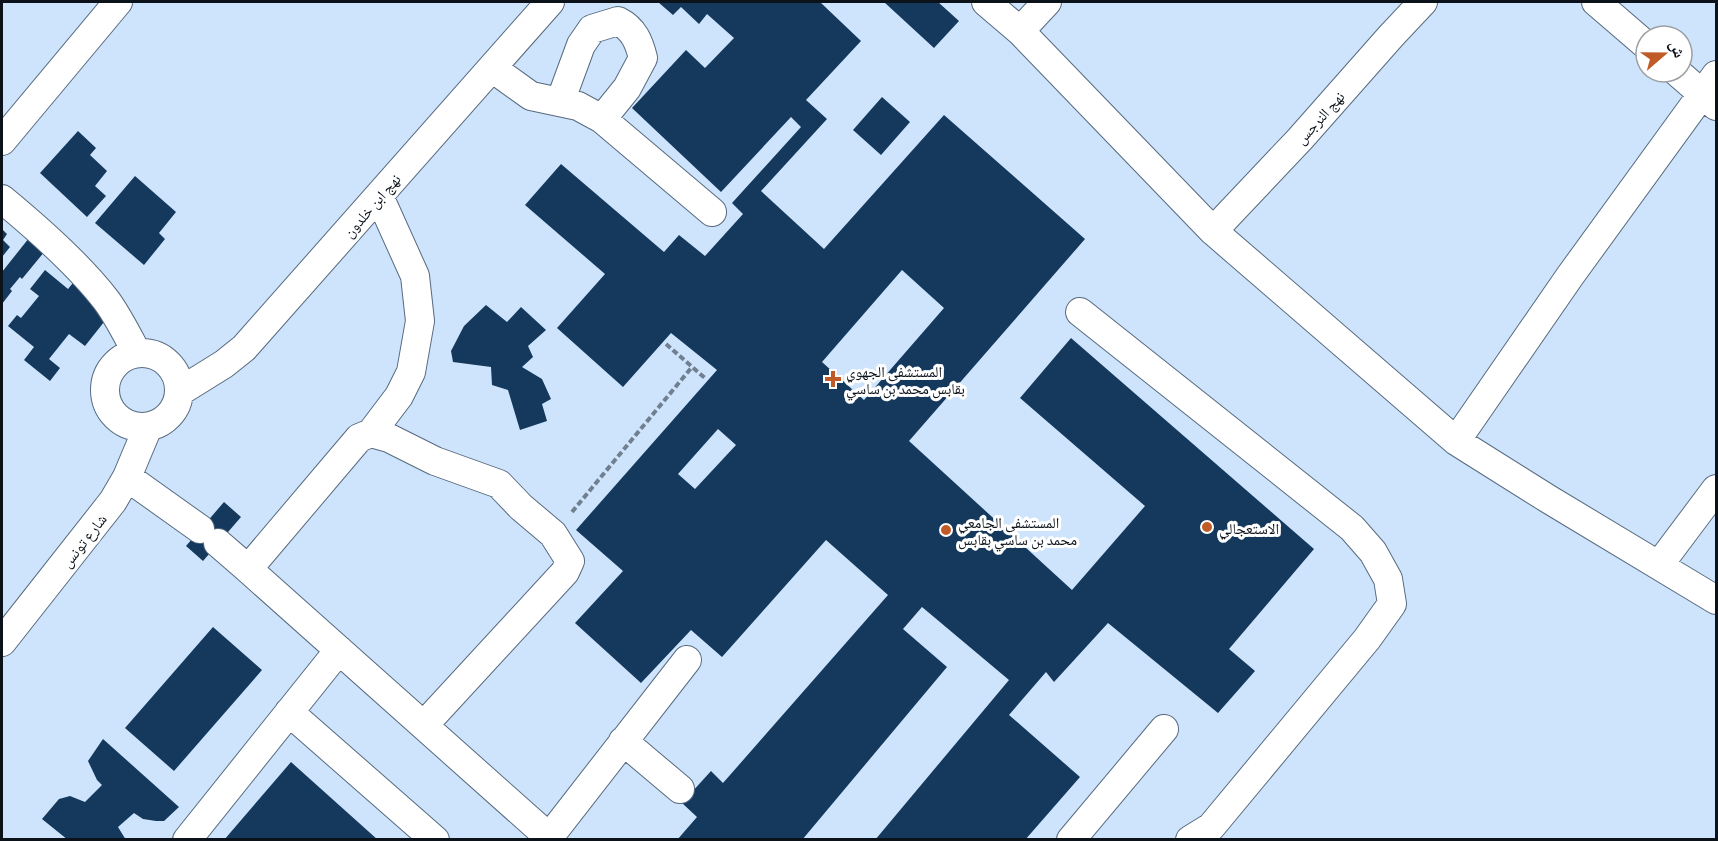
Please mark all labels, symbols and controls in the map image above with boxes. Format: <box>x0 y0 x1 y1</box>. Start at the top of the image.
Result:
north arrow <box>1634 24 1694 84</box>
text: ش <box>1665 36 1693 61</box>
street label: نهج النرجس <box>1289 85 1349 149</box>
street label: نهج ابن خلدون <box>337 168 405 242</box>
place label: المستشفى الجهوي بقابس محمد بن ساسي <box>846 359 965 400</box>
marker: المستشفى الجهوي بقابس محمد بن ساسي <box>824 370 842 388</box>
street label: شارع تونس <box>55 508 112 572</box>
place label: المستشفى الجامعي محمد بن ساسي بقابس <box>958 510 1077 551</box>
place label: الاستعجالي <box>1219 516 1279 540</box>
marker: الاستعجالي <box>1200 520 1214 534</box>
marker: المستشفى الجامعي محمد بن ساسي بقابس <box>939 523 953 537</box>

